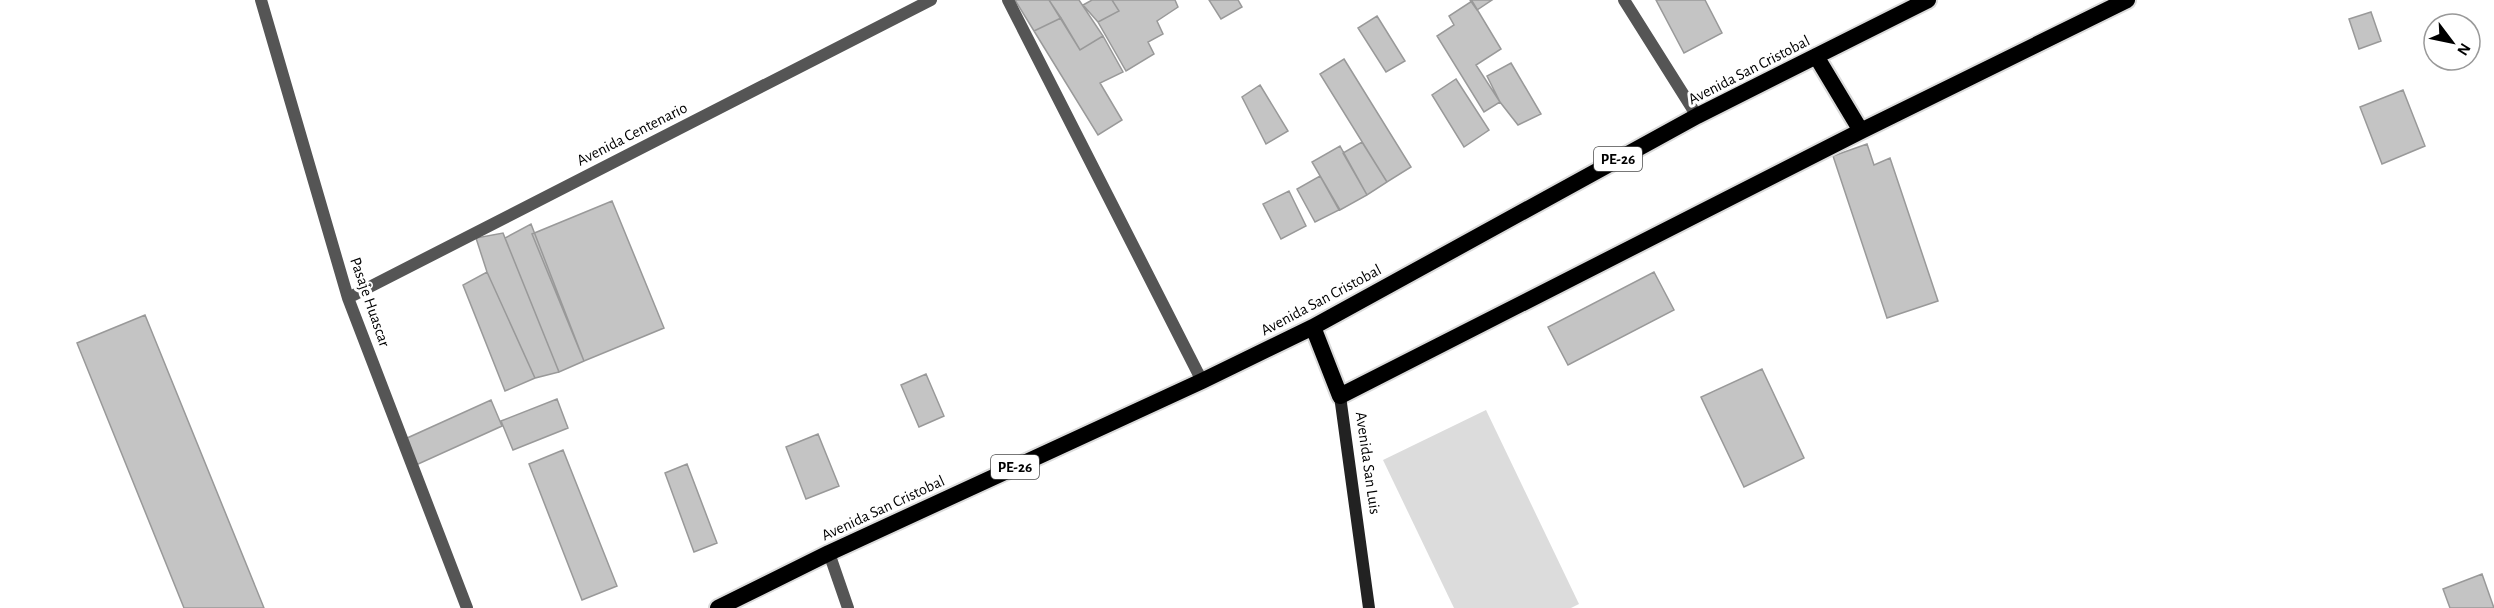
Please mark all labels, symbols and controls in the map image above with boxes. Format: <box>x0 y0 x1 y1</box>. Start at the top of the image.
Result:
north arrow <box>2422 12 2482 72</box>
street label: Avenida San Cristobal <box>1686 32 1812 108</box>
text: N <box>2454 40 2474 58</box>
street label: Avenida Centenario <box>574 99 690 169</box>
road number: PE-26 <box>1594 147 1642 171</box>
street label: Pasaje Huascar <box>346 255 393 350</box>
street label: Avenida San Cristobal <box>1258 261 1384 339</box>
street label: Avenida San Luis <box>1353 411 1383 515</box>
road number: PE-26 <box>991 455 1039 479</box>
street label: Avenida San Cristobal <box>819 472 947 544</box>

